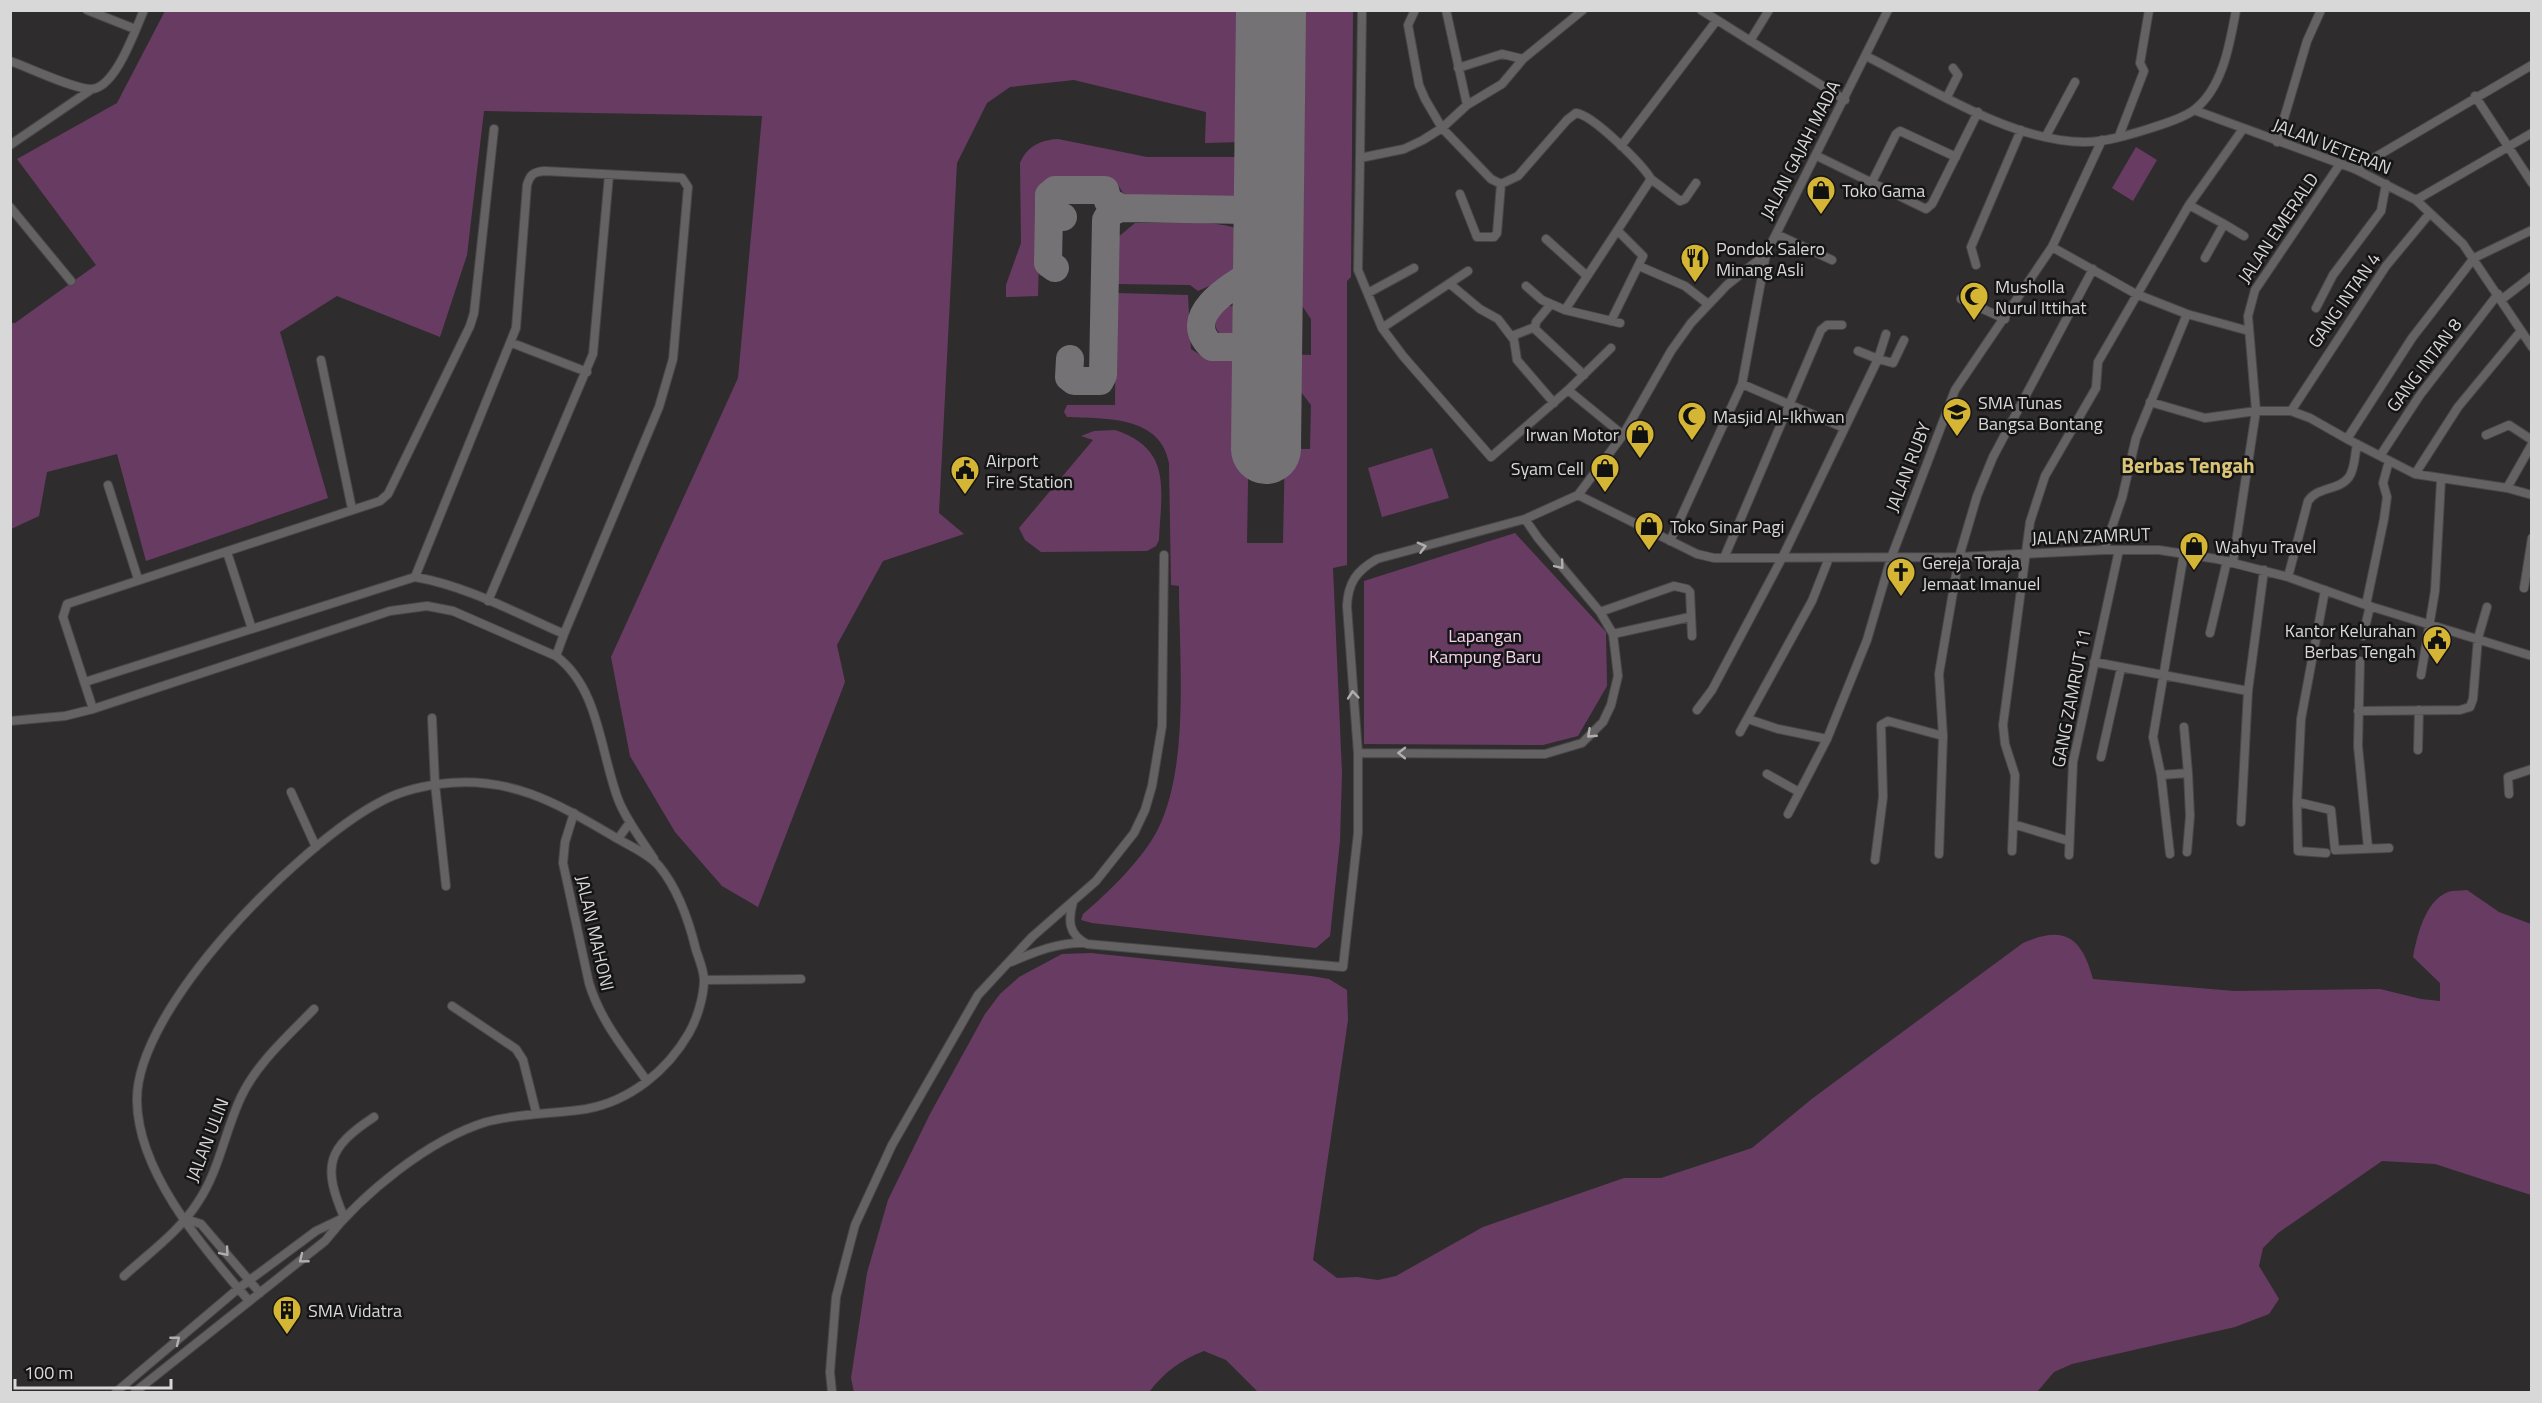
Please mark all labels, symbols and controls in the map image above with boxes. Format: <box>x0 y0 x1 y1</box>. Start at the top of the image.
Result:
street label: JALAN GAJAH MADA <box>1753 75 1847 224</box>
street label: JALAN VETERAN <box>2269 111 2395 181</box>
street label: JALAN EMERALD <box>2231 167 2325 289</box>
shop icon: Toko Gama <box>1805 174 1837 216</box>
place label: Toko Gama <box>1842 177 1925 204</box>
place label: Pondok Salero Minang Asli <box>1716 235 1825 283</box>
restaurant icon: Pondok Salero Minang Asli <box>1679 242 1711 284</box>
street label: GANG INTAN 4 <box>2301 247 2387 353</box>
place label: Musholla Nurul Ittihat <box>1995 273 2087 321</box>
mosque icon: Musholla Nurul Ittihat <box>1958 280 1990 322</box>
street label: GANG INTAN 8 <box>2380 312 2468 418</box>
place label: SMA Tunas Bangsa Bontang <box>1978 389 2103 437</box>
school or university icon: SMA Tunas Bangsa Bontang <box>1941 396 1973 438</box>
mosque icon: Masjid Al-Ikhwan <box>1676 400 1708 442</box>
place label: Masjid Al-Ikhwan <box>1713 403 1845 430</box>
shop icon: Irwan Motor <box>1624 418 1656 460</box>
street label: JALAN RUBY <box>1878 418 1938 516</box>
place label: Irwan Motor <box>1526 421 1619 448</box>
place label: Airport Fire Station <box>986 447 1073 495</box>
district label: Berbas Tengah <box>2121 449 2255 481</box>
shop icon: Syam Cell <box>1589 452 1621 494</box>
public building icon: Airport Fire Station <box>949 454 981 496</box>
place label: Syam Cell <box>1511 455 1584 482</box>
shop icon: Toko Sinar Pagi <box>1633 510 1665 552</box>
place label: Toko Sinar Pagi <box>1670 513 1785 540</box>
street label: JALAN ZAMRUT <box>2031 520 2151 552</box>
shop icon: Wahyu Travel <box>2178 530 2210 572</box>
place label: Wahyu Travel <box>2215 533 2316 560</box>
one-way arrow <box>1416 542 1426 554</box>
place label: Gereja Toraja Jemaat Imanuel <box>1922 549 2041 597</box>
church icon: Gereja Toraja Jemaat Imanuel <box>1885 556 1917 598</box>
one-way arrow <box>1553 558 1564 569</box>
place label: Kantor Kelurahan Berbas Tengah <box>2285 617 2416 665</box>
park label: Lapangan Kampung Baru <box>1429 622 1541 670</box>
public building icon: Kantor Kelurahan Berbas Tengah <box>2421 624 2453 666</box>
street label: GANG ZAMRUT 11 <box>2044 626 2098 770</box>
one-way arrow <box>1347 690 1360 699</box>
one-way arrow <box>1588 727 1598 738</box>
one-way arrow <box>1397 747 1406 759</box>
street label: JALAN MAHONI <box>569 873 621 993</box>
street label: JALAN ULIN <box>179 1094 235 1186</box>
one-way arrow <box>218 1245 229 1256</box>
one-way arrow <box>299 1251 310 1262</box>
building icon: SMA Vidatra <box>271 1294 303 1336</box>
place label: SMA Vidatra <box>308 1297 402 1324</box>
one-way arrow <box>169 1337 180 1348</box>
scale bar <box>15 1352 171 1390</box>
text: 100 m <box>24 1359 73 1386</box>

